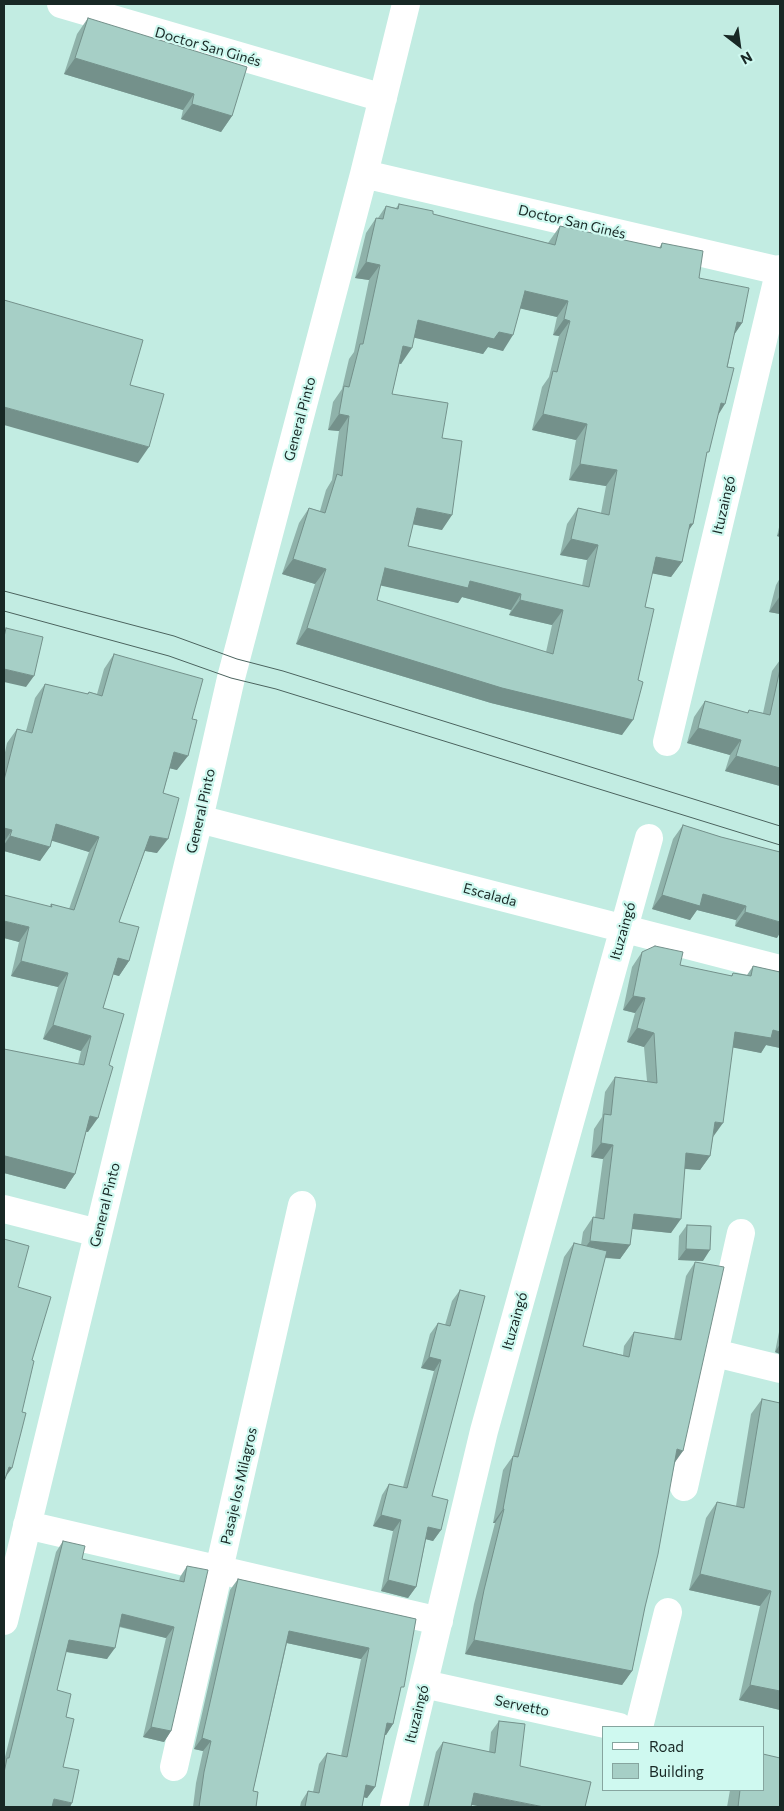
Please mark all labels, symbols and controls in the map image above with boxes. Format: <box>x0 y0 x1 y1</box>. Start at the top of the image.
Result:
north arrow <box>714 20 764 70</box>
street label: Doctor San Ginés <box>153 24 263 70</box>
text: N <box>738 48 756 68</box>
street label: Doctor San Ginés <box>517 201 627 243</box>
street label: General Pinto <box>281 375 319 463</box>
street label: Ituzaingó <box>709 474 739 536</box>
street label: General Pinto <box>183 767 219 855</box>
street label: Escalada <box>461 880 519 910</box>
street label: Ituzaingó <box>607 900 639 962</box>
street label: General Pinto <box>86 1161 124 1249</box>
street label: Ituzaingó <box>499 1290 531 1352</box>
street label: Pasaje los Milagros <box>217 1426 261 1546</box>
street label: Ituzaingó <box>402 1683 432 1745</box>
street label: Servetto <box>493 1692 551 1720</box>
legend <box>602 1726 764 1791</box>
text: Road <box>649 1737 684 1755</box>
text: Building <box>649 1762 704 1780</box>

